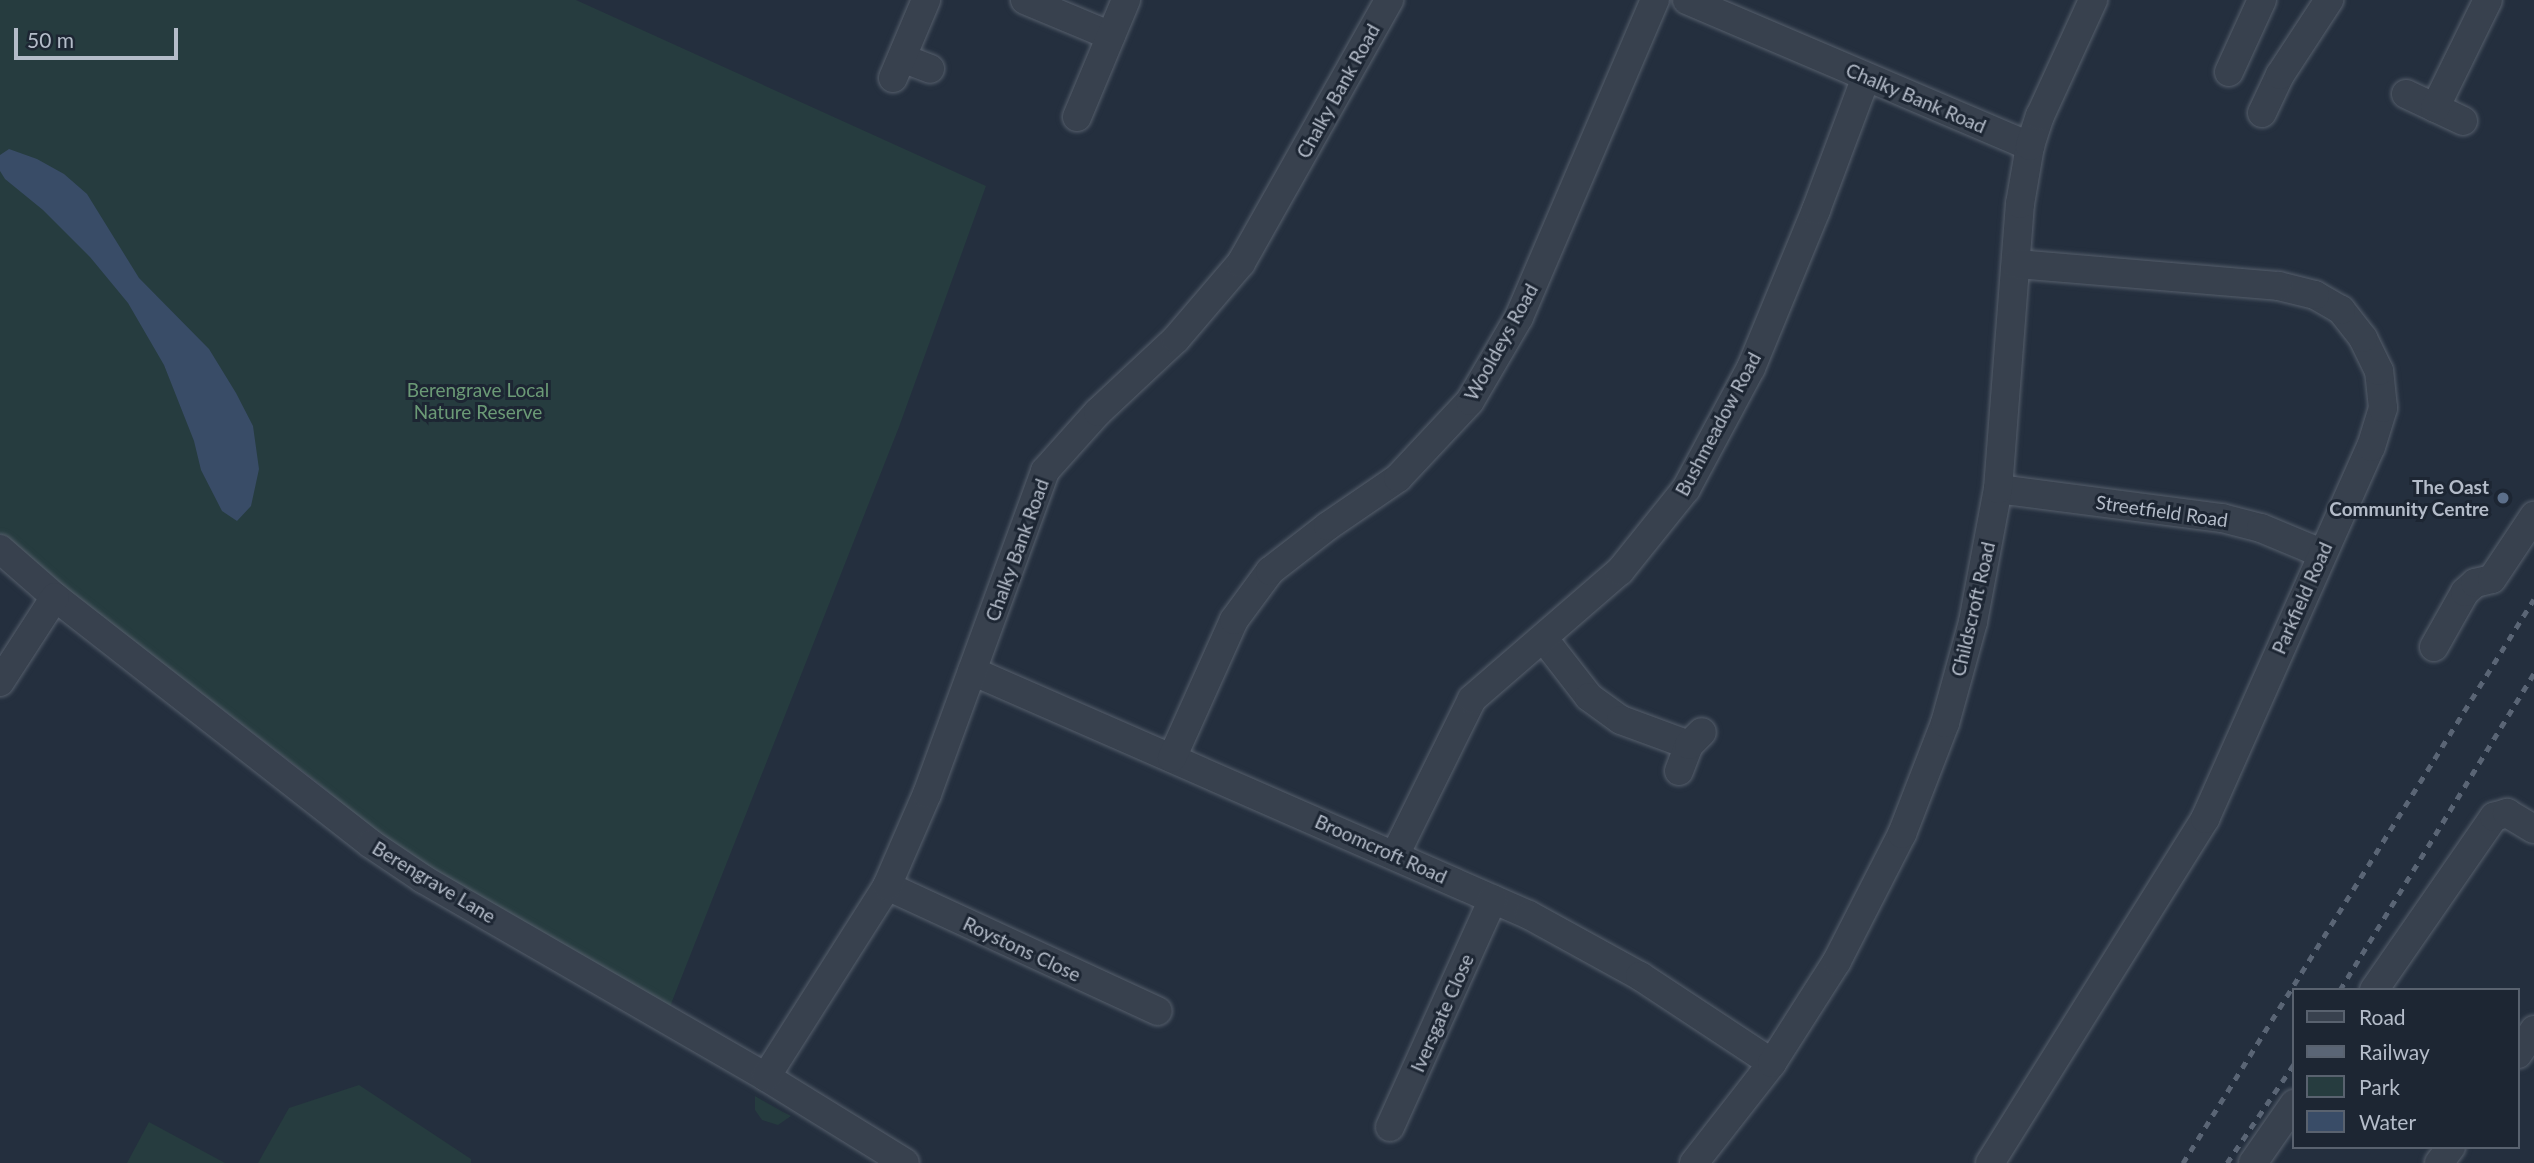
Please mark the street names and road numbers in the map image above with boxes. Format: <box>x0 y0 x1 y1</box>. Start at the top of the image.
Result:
street label: Chalky Bank Road <box>1292 20 1384 162</box>
street label: Chalky Bank Road <box>1842 58 1990 138</box>
street label: Wooldeys Road <box>1460 280 1542 404</box>
street label: Bushmeadow Road <box>1670 348 1766 500</box>
street label: Chalky Bank Road <box>981 475 1053 625</box>
street label: Streetfield Road <box>2095 490 2229 532</box>
street label: Parkfield Road <box>2267 538 2337 658</box>
street label: Childscroft Road <box>1946 540 2000 678</box>
street label: Broomcroft Road <box>1312 810 1450 888</box>
street label: Berengrave Lane <box>368 836 500 928</box>
street label: Roystons Close <box>960 912 1084 986</box>
street label: Iversgate Close <box>1406 950 1478 1076</box>

